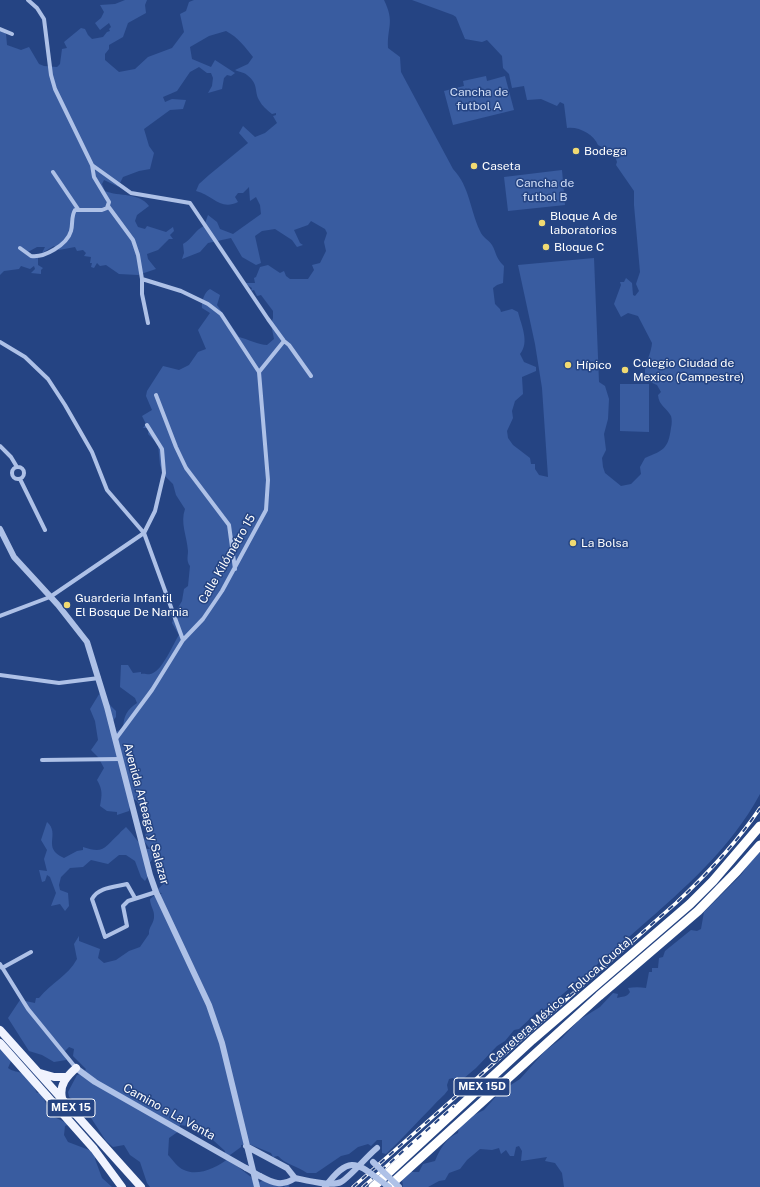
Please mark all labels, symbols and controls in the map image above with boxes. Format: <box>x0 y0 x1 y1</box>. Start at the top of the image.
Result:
park label: Cancha de futbol A <box>450 85 508 113</box>
place label: Bodega <box>584 144 627 158</box>
marker: Bodega <box>571 146 581 156</box>
place label: Caseta <box>482 159 521 173</box>
marker: Caseta <box>469 161 479 171</box>
park label: Cancha de futbol B <box>516 176 574 204</box>
place label: Bloque A de laboratorios <box>550 209 617 237</box>
marker: Bloque A de laboratorios <box>537 218 547 228</box>
place label: Bloque C <box>554 240 604 254</box>
marker: Bloque C <box>541 242 551 252</box>
place label: Colegio Ciudad de Mexico (Campestre) <box>633 356 744 384</box>
place label: Hípico <box>576 358 612 372</box>
marker: Hípico <box>563 360 573 370</box>
marker: Colegio Ciudad de Mexico (Campestre) <box>620 365 630 375</box>
street label: Calle Kilómetro 15 <box>195 512 259 606</box>
place label: La Bolsa <box>581 536 628 550</box>
marker: La Bolsa <box>568 538 578 548</box>
place label: Guarderia Infantil El Bosque De Narnia <box>75 591 188 619</box>
marker: Guarderia Infantil El Bosque De Narnia <box>62 600 72 610</box>
street label: Avenida Arteaga y Salazar <box>120 742 172 886</box>
street label: Carretera México - Toluca (Cuota) <box>486 934 636 1066</box>
road number: MEX 15D <box>454 1078 510 1096</box>
street label: Camino a La Venta <box>120 1081 218 1143</box>
road number: MEX 15 <box>47 1099 95 1117</box>

